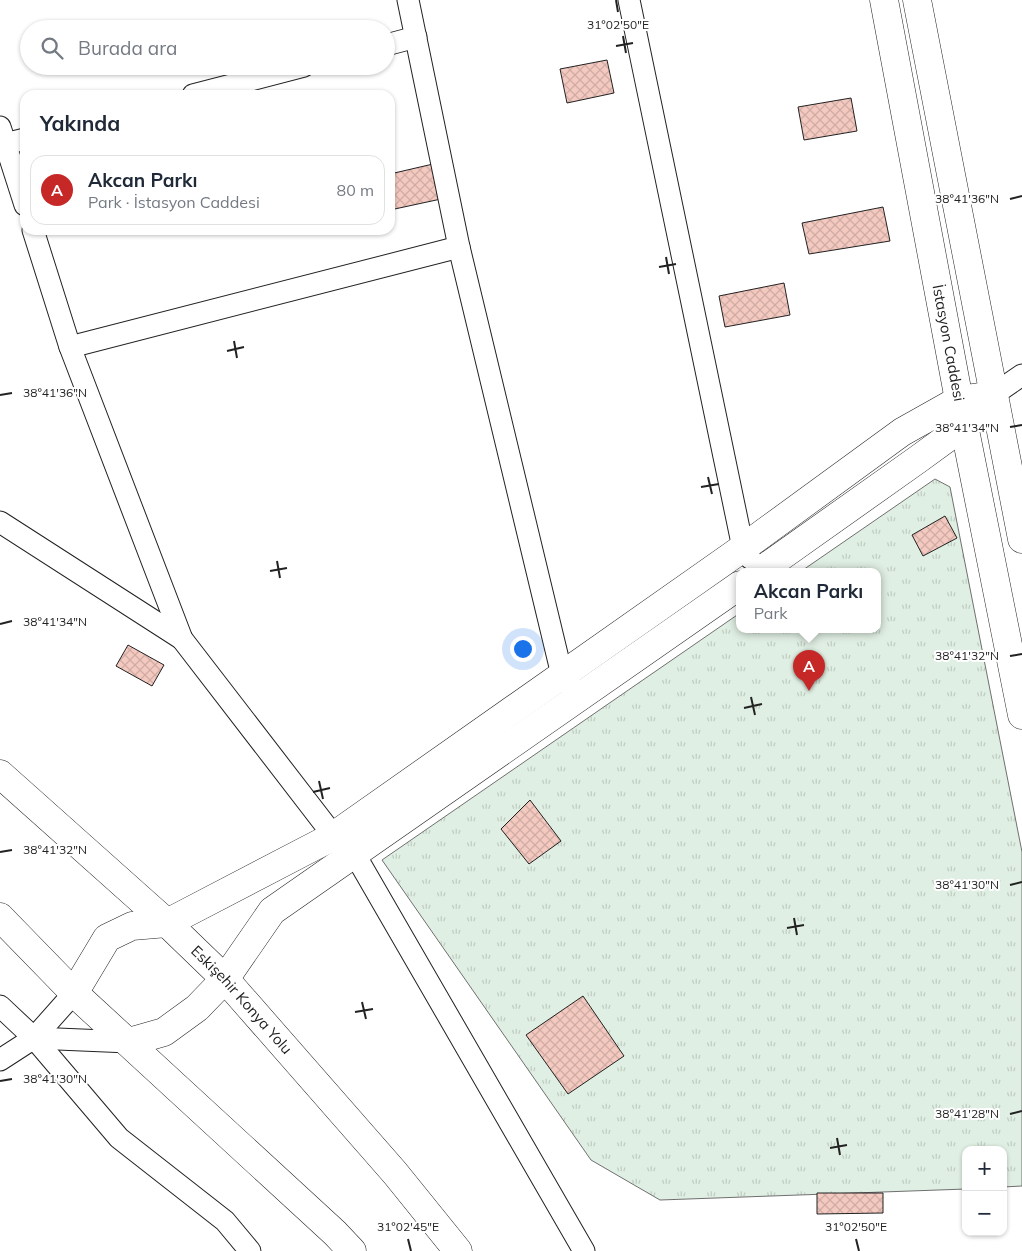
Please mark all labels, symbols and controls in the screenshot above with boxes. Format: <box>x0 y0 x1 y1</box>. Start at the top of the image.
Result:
text: 31°02'50"E <box>587 17 649 32</box>
search box <box>20 20 395 75</box>
icon: search <box>38 34 66 62</box>
text: Burada ara <box>78 36 177 60</box>
text: Yakında <box>40 110 120 136</box>
text: Akcan Parkı <box>88 168 197 192</box>
text: A <box>51 180 63 200</box>
text: 80 m <box>337 180 374 200</box>
text: 38°41'36"N <box>935 191 999 206</box>
text: Park · İstasyon Caddesi <box>88 192 260 212</box>
street label: İstasyon Caddesi <box>929 283 969 403</box>
text: 38°41'36"N <box>23 385 87 400</box>
text: 38°41'34"N <box>935 420 999 435</box>
popup <box>736 568 881 633</box>
text: Akcan Parkı <box>754 579 863 603</box>
text: Park <box>754 603 787 623</box>
text: 38°41'34"N <box>23 614 87 629</box>
your location <box>510 636 536 662</box>
text: 38°41'32"N <box>935 648 999 663</box>
pin: A <box>793 650 825 691</box>
text: 38°41'32"N <box>23 842 87 857</box>
text: 38°41'30"N <box>935 877 999 892</box>
street label: Eskişehir Konya Yolu <box>187 941 297 1058</box>
text: 38°41'30"N <box>23 1071 87 1086</box>
text: 38°41'28"N <box>935 1106 999 1121</box>
map controls <box>962 1146 1007 1236</box>
button: + <box>962 1146 1007 1191</box>
button: − <box>962 1191 1007 1236</box>
text: 31°02'45"E <box>377 1219 439 1234</box>
text: 31°02'50"E <box>825 1219 887 1234</box>

